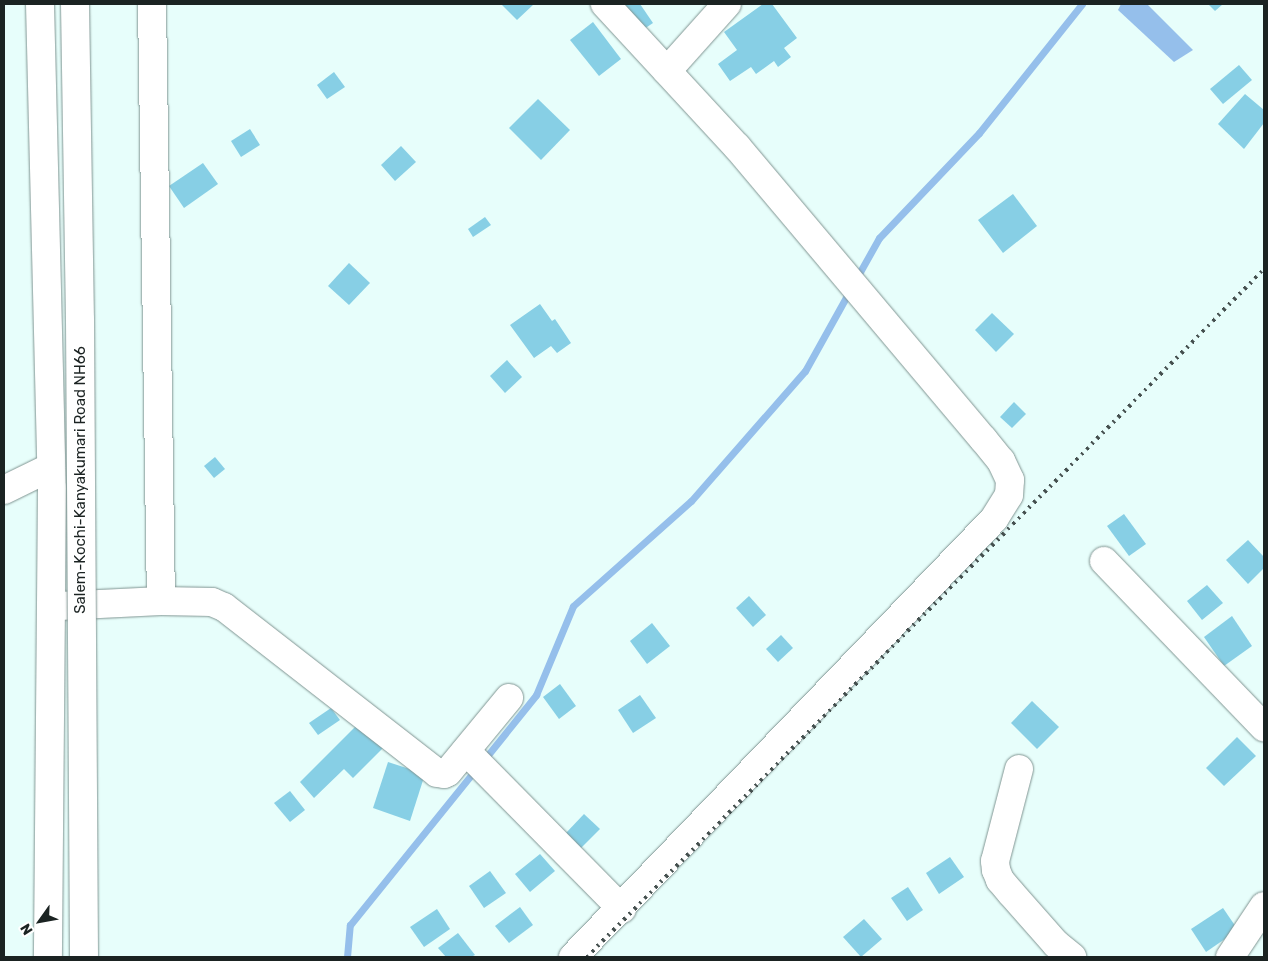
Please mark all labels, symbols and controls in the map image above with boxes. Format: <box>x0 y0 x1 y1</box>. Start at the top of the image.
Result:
street label: Salem-Kochi-Kanyakumari Road NH66 <box>72 346 90 614</box>
north arrow <box>15 896 65 946</box>
text: N <box>17 920 37 938</box>

